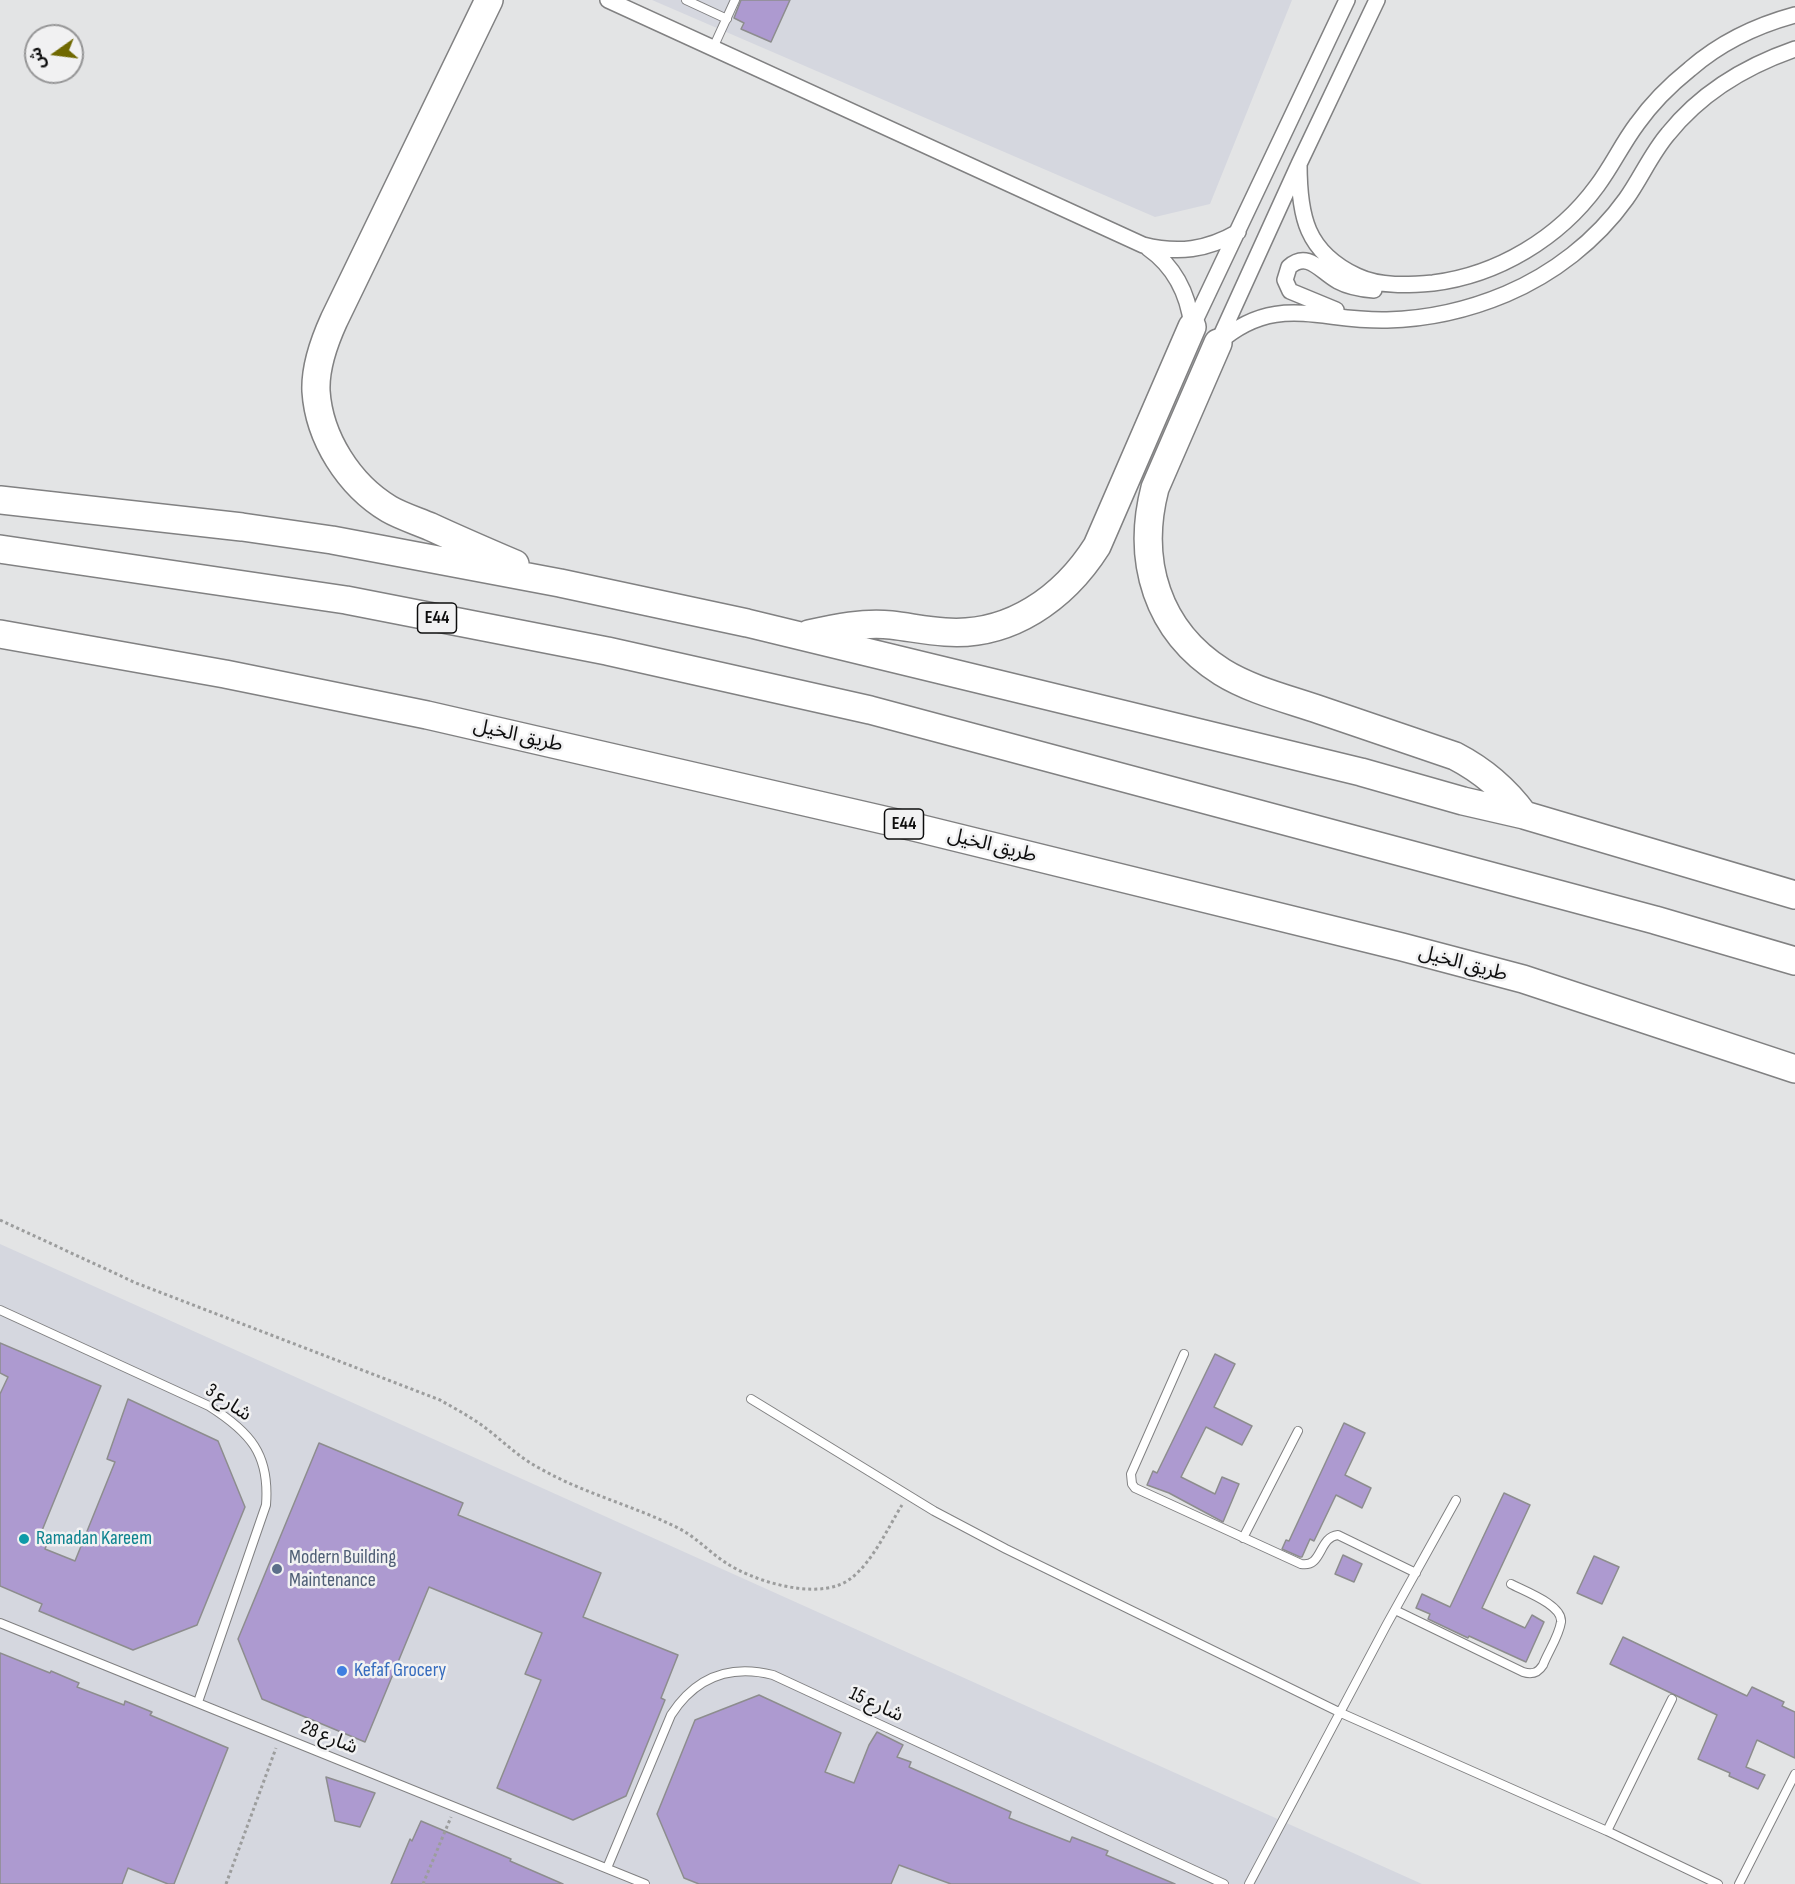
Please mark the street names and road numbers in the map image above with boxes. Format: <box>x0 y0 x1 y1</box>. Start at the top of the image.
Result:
road number: E44 <box>418 603 456 633</box>
street label: طريق الخيل <box>471 714 565 758</box>
road number: E44 <box>884 809 924 839</box>
street label: طريق الخيل <box>945 823 1039 869</box>
street label: طريق الخيل <box>1416 941 1510 987</box>
street label: شارع 3 <box>200 1379 256 1427</box>
street label: شارع 15 <box>845 1682 907 1728</box>
street label: شارع 28 <box>297 1716 361 1760</box>

